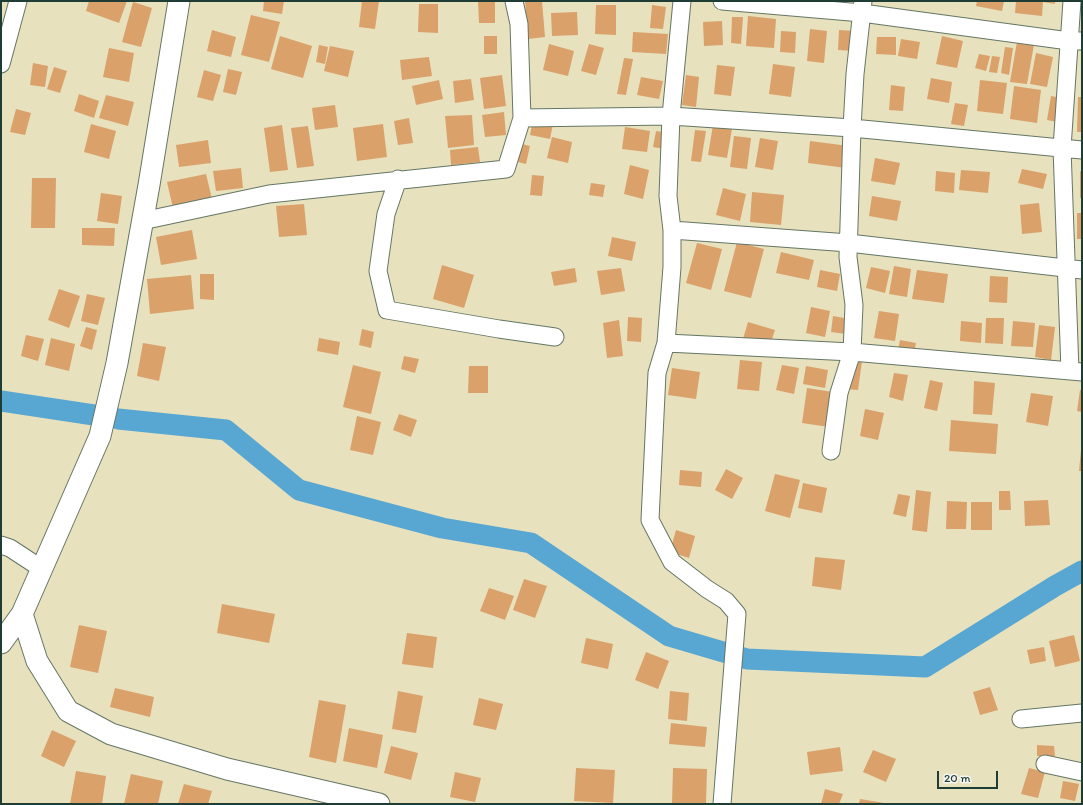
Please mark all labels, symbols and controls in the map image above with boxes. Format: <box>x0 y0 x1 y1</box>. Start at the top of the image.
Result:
scale bar <box>939 763 1000 789</box>
text: 20 m <box>944 771 971 785</box>

